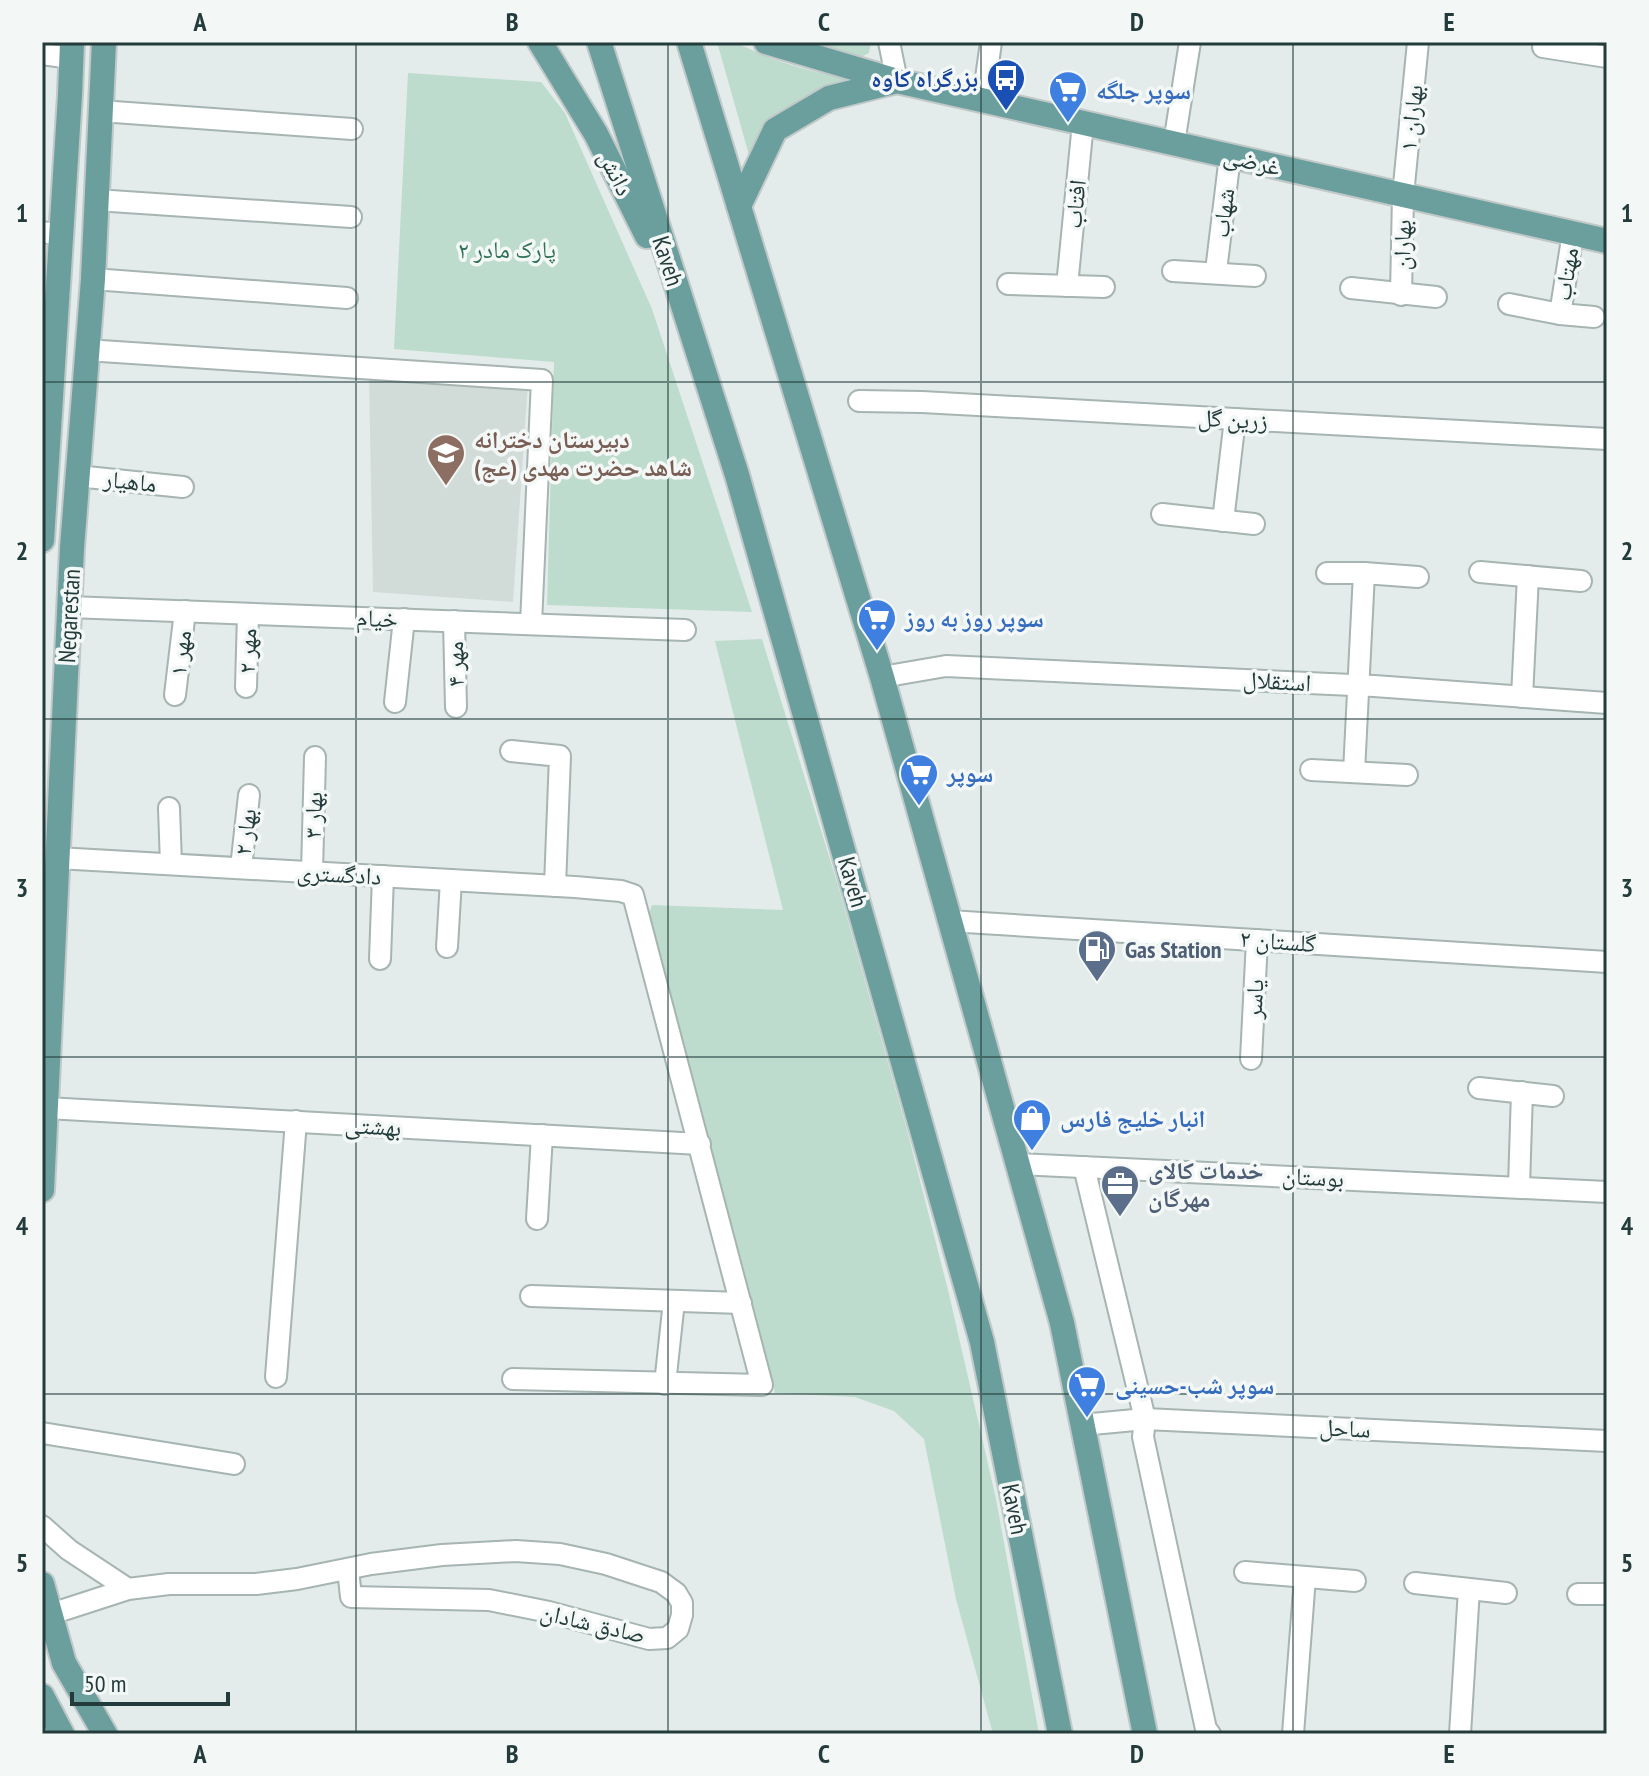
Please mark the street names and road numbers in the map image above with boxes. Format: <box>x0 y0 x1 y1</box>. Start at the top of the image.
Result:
street label: بهاران ۱ <box>1392 83 1430 153</box>
street label: غرضی <box>1221 139 1283 183</box>
street label: دانش <box>592 145 640 201</box>
street label: افتاب <box>1057 178 1093 230</box>
street label: شهاب <box>1205 187 1241 239</box>
street label: بهاران <box>1386 219 1418 271</box>
street label: Kaveh <box>645 232 691 290</box>
street label: مهتاب <box>1547 245 1585 303</box>
street label: زرین گل <box>1197 402 1269 436</box>
street label: ماهیار <box>101 463 158 499</box>
street label: Negarestan <box>51 568 87 664</box>
street label: خیام <box>356 602 398 635</box>
street label: مهر ۱ <box>162 628 198 678</box>
street label: مهر ۲ <box>231 628 263 674</box>
street label: مهر ۴ <box>439 641 471 687</box>
street label: استقلال <box>1242 664 1312 698</box>
street label: بهار ۳ <box>297 791 329 839</box>
street label: بهار ۲ <box>227 807 263 857</box>
street label: Kaveh <box>831 853 875 911</box>
street label: دادگستری <box>296 856 382 892</box>
street label: گلستان ۲ <box>1239 923 1317 959</box>
street label: یاسر <box>1237 978 1271 1021</box>
street label: بهشتی <box>344 1109 402 1143</box>
street label: بوستان <box>1281 1160 1345 1194</box>
street label: ساحل <box>1319 1411 1371 1445</box>
street label: Kaveh <box>995 1481 1035 1537</box>
street label: صادق شادان <box>537 1596 649 1650</box>

